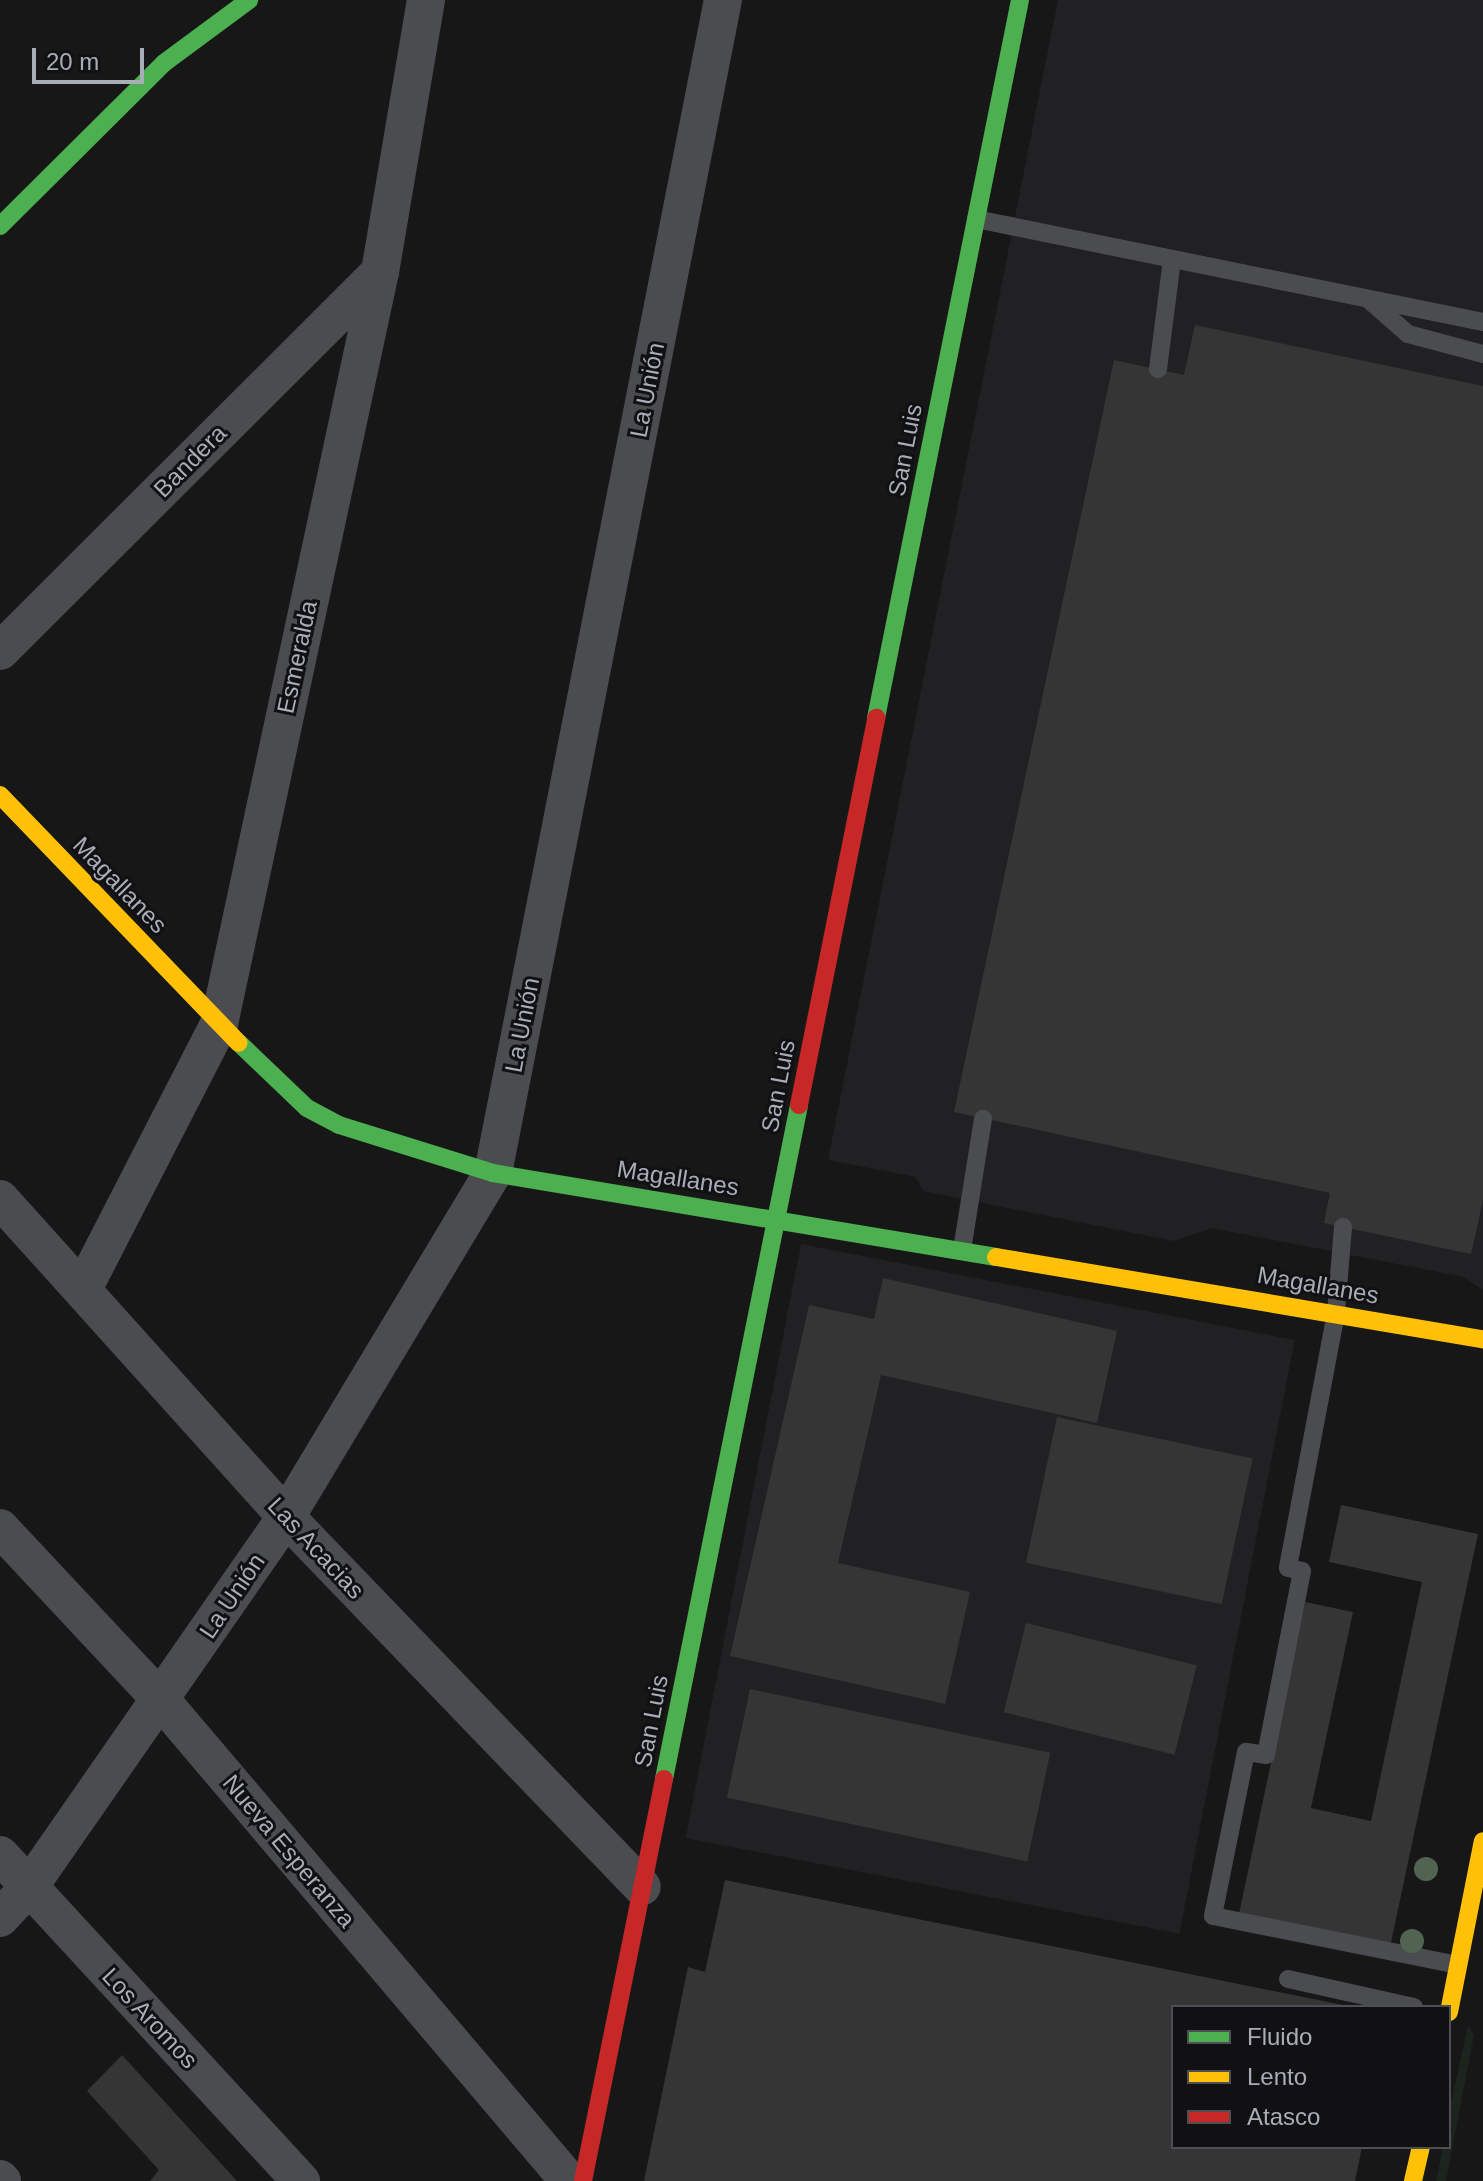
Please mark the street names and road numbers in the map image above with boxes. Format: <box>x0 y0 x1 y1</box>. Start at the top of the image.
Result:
street label: La Unión <box>624 340 670 440</box>
street label: San Luis <box>882 401 928 499</box>
street label: Bandera <box>148 419 232 503</box>
street label: Esmeralda <box>271 598 323 716</box>
street label: Magallanes <box>67 831 173 939</box>
street label: La Unión <box>499 975 545 1075</box>
street label: San Luis <box>755 1037 801 1135</box>
street label: Magallanes <box>615 1154 741 1202</box>
street label: Magallanes <box>1255 1260 1381 1310</box>
street label: Las Acacias <box>261 1491 371 1605</box>
street label: La Unión <box>193 1548 271 1644</box>
street label: San Luis <box>628 1672 674 1770</box>
street label: Nueva Esperanza <box>217 1769 361 1933</box>
street label: Los Aromos <box>96 1961 204 2075</box>

